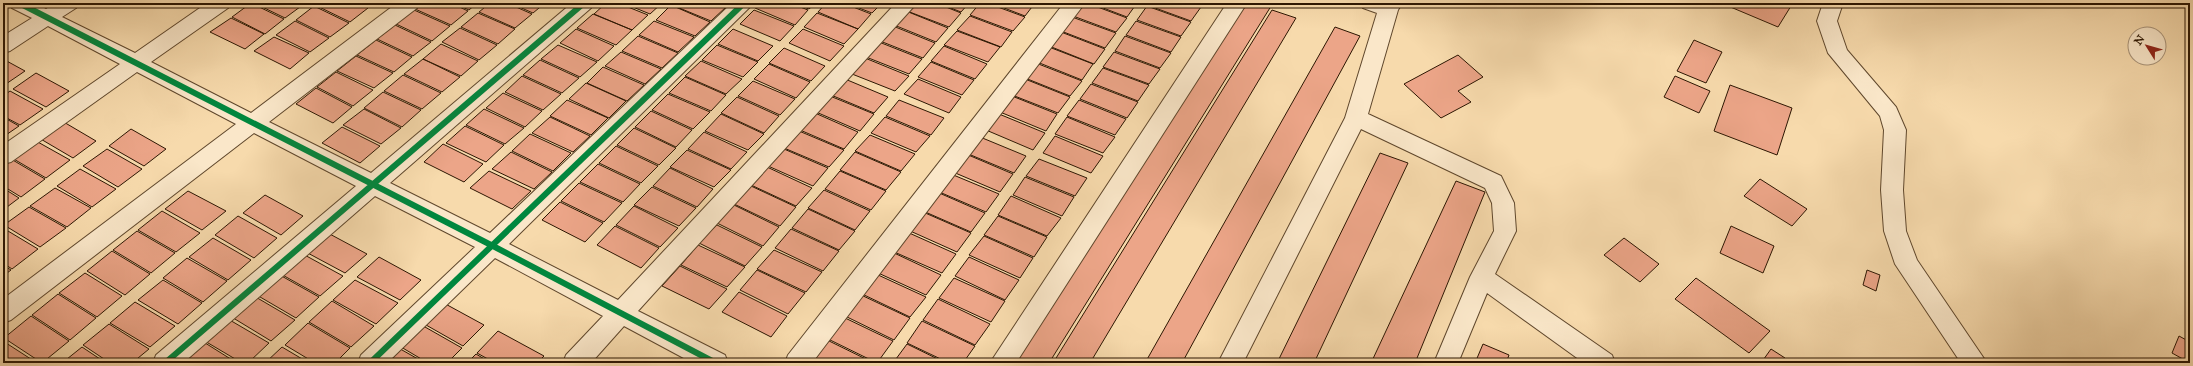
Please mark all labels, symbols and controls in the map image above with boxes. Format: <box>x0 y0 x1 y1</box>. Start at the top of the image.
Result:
north arrow <box>2127 26 2167 66</box>
text: N <box>2131 32 2148 48</box>

